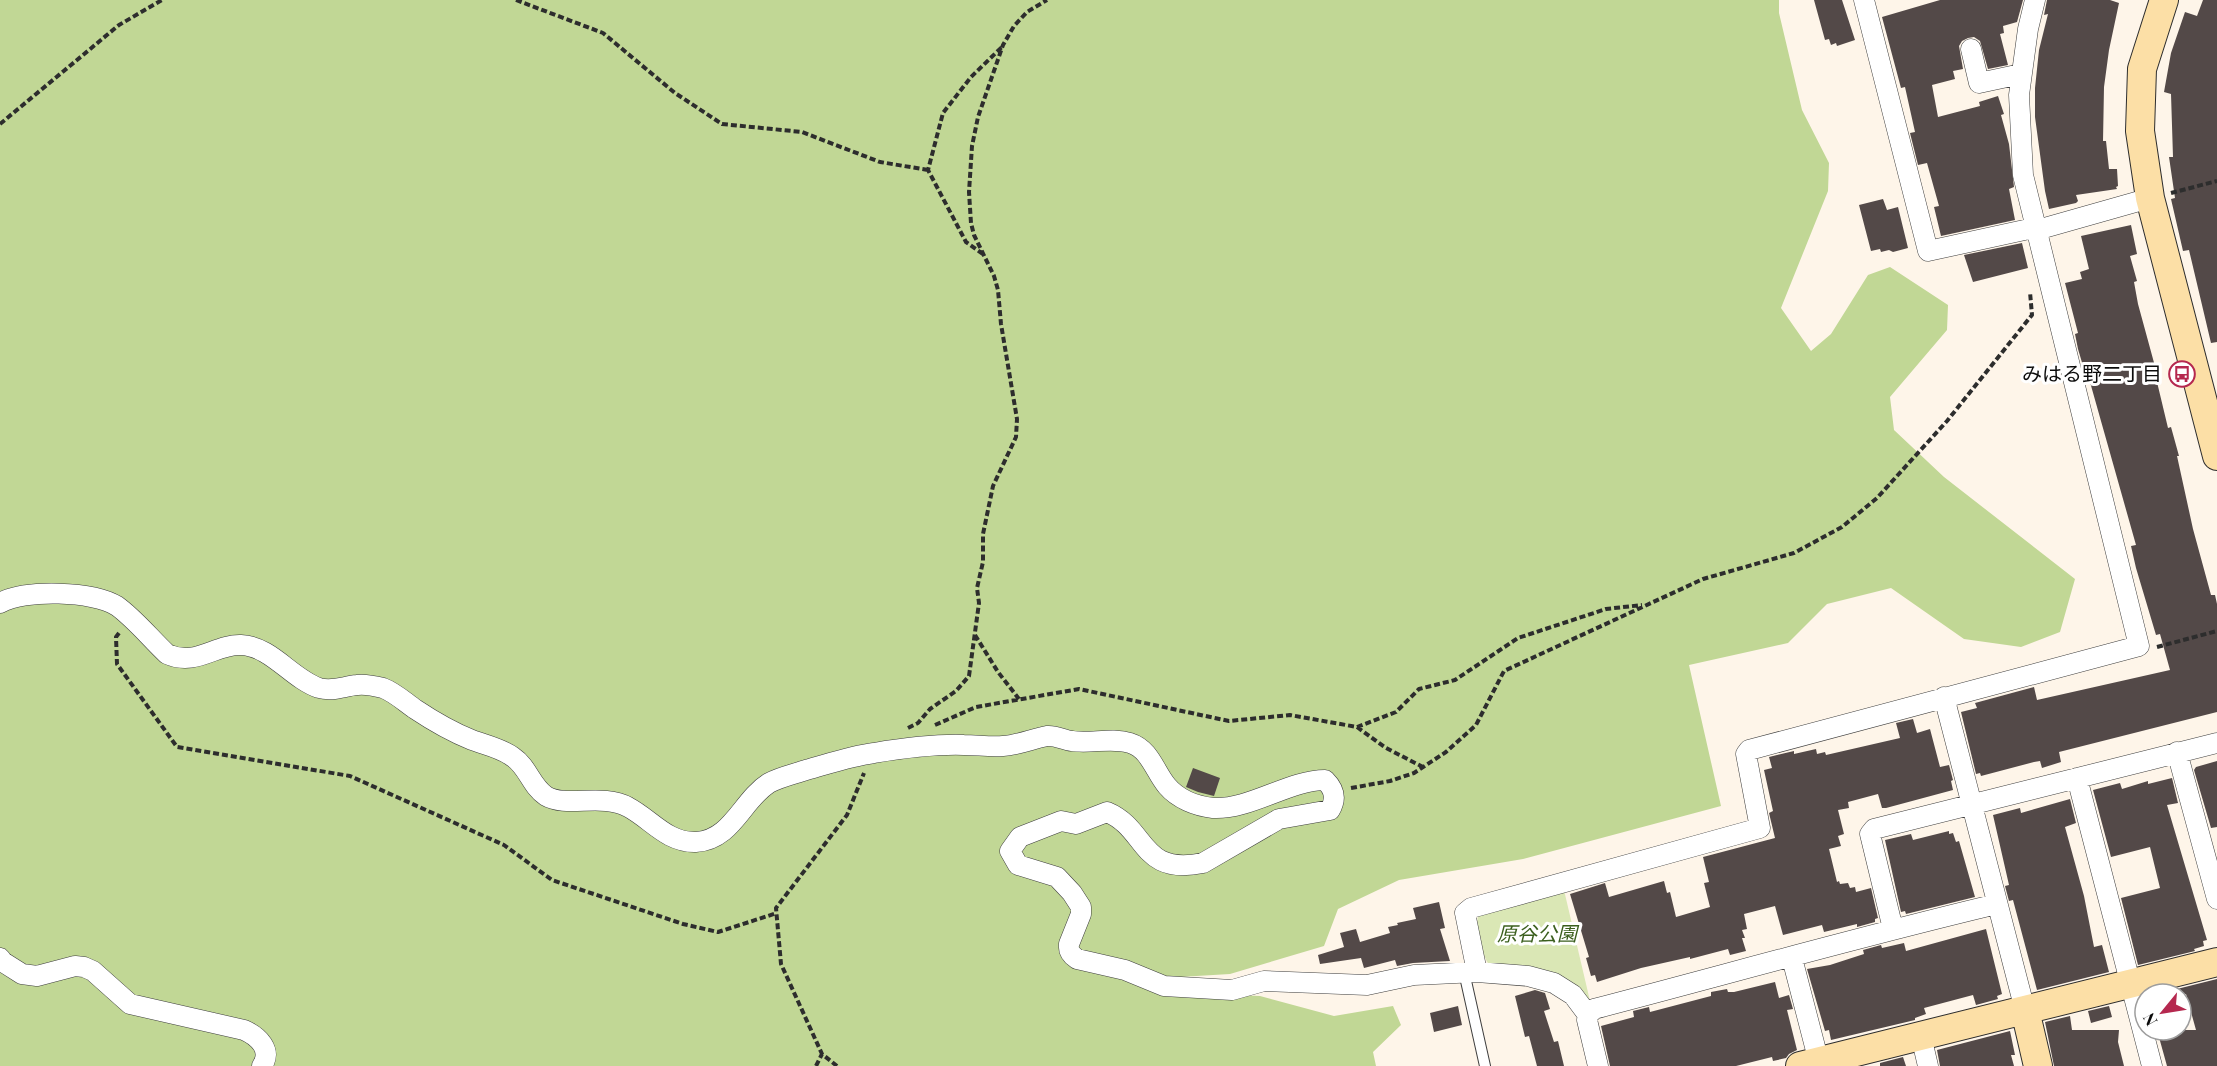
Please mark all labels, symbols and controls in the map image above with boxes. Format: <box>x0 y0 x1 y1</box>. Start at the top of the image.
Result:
place label: みはる野二丁目 <box>2022 359 2162 386</box>
bus stop icon: みはる野二丁目 <box>2167 359 2197 389</box>
park label: 原谷公園 <box>1497 919 1580 946</box>
north arrow <box>2133 982 2193 1042</box>
text: N <box>2137 1009 2162 1030</box>

